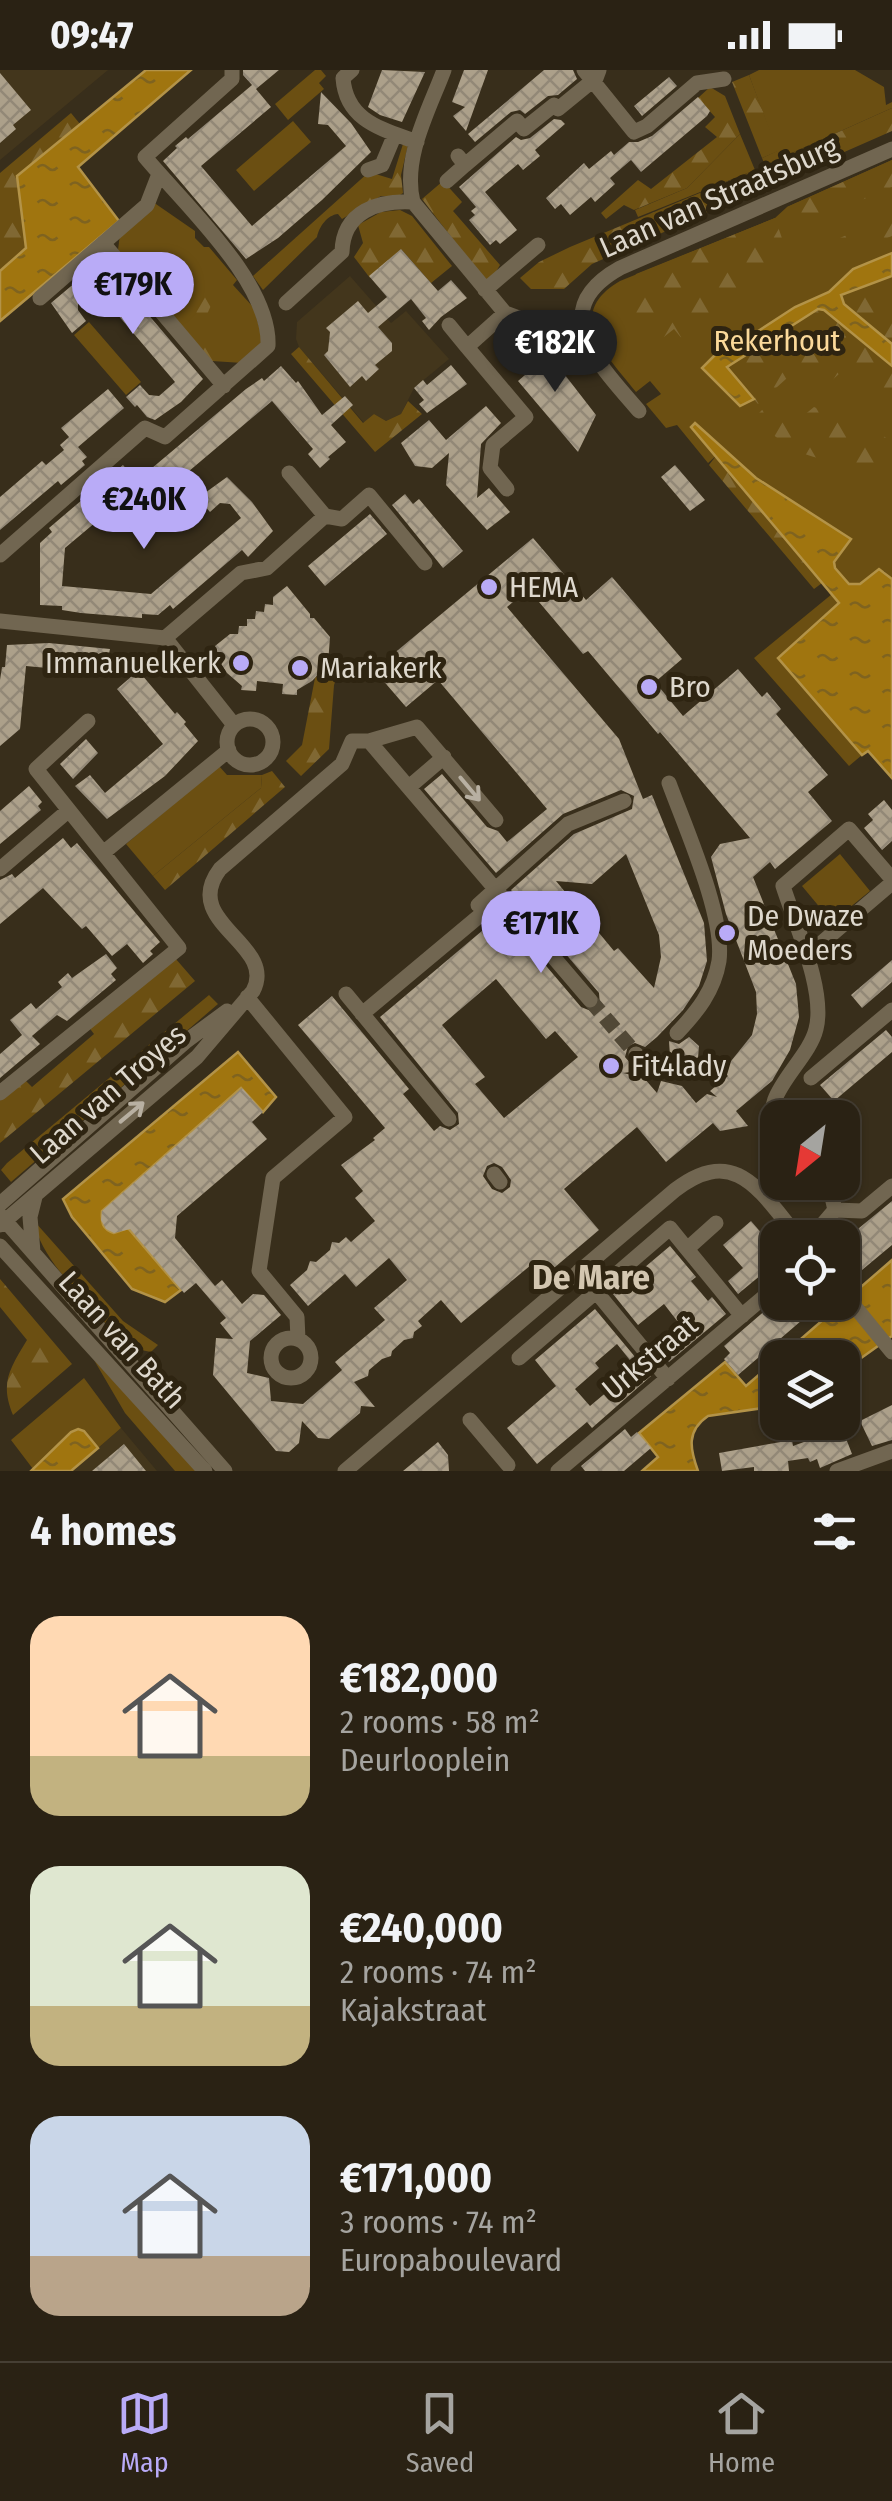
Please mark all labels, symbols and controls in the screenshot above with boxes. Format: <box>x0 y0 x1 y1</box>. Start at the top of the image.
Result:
text: 09:47 <box>50 12 134 58</box>
street label: Laan van Straatsburg <box>594 128 845 266</box>
pin: €179K <box>63 252 203 337</box>
text: €179K <box>94 265 172 303</box>
pin: €182K <box>485 310 625 395</box>
text: €182K <box>515 323 595 361</box>
park label: Rekerhout <box>714 323 841 359</box>
pin: €240K <box>74 467 214 552</box>
text: €240K <box>102 480 186 518</box>
place label: HEMA <box>509 569 579 605</box>
marker: HEMA <box>478 576 500 598</box>
place label: Immanuelkerk <box>45 645 221 681</box>
place label: Mariakerk <box>320 650 442 686</box>
marker: Immanuelkerk <box>230 652 252 674</box>
marker: Mariakerk <box>289 657 311 679</box>
place label: Bro <box>669 669 711 705</box>
marker: Bro <box>638 676 660 698</box>
one-way arrow <box>459 775 481 801</box>
pin: €171K <box>471 891 611 976</box>
place label: De Dwaze Moeders <box>747 898 864 968</box>
text: €171K <box>503 904 579 942</box>
marker: De Dwaze Moeders <box>716 922 738 944</box>
street label: Laan van Troyes <box>23 1016 193 1172</box>
place label: Fit4lady <box>631 1048 727 1084</box>
marker: Fit4lady <box>600 1055 622 1077</box>
north arrow <box>760 1100 860 1200</box>
map controls <box>760 1100 860 1440</box>
one-way arrow <box>119 1101 145 1123</box>
button: locate <box>760 1220 860 1320</box>
district label: De Mare <box>532 1256 650 1298</box>
street label: Laan van Bath <box>51 1264 193 1416</box>
street label: Urkstraat <box>595 1307 705 1407</box>
button: layers <box>760 1340 860 1440</box>
icon: filters <box>807 1504 862 1559</box>
text: 4 homes <box>30 1506 177 1556</box>
text: €182,000 <box>340 1653 498 1703</box>
icon: home <box>110 1656 230 1776</box>
text: 2 rooms · 58 m² <box>340 1703 540 1741</box>
text: Deurlooplein <box>340 1741 510 1779</box>
text: €240,000 <box>340 1903 503 1953</box>
icon: home <box>110 1906 230 2026</box>
text: 2 rooms · 74 m² <box>340 1953 537 1991</box>
text: Kajakstraat <box>340 1991 487 2029</box>
text: €171,000 <box>340 2153 492 2203</box>
icon: home <box>110 2156 230 2276</box>
text: 3 rooms · 74 m² <box>340 2203 537 2241</box>
text: Europaboulevard <box>340 2241 562 2279</box>
tab: Map <box>117 2386 172 2479</box>
tab: Saved <box>406 2386 474 2479</box>
tab: Home <box>708 2386 775 2479</box>

